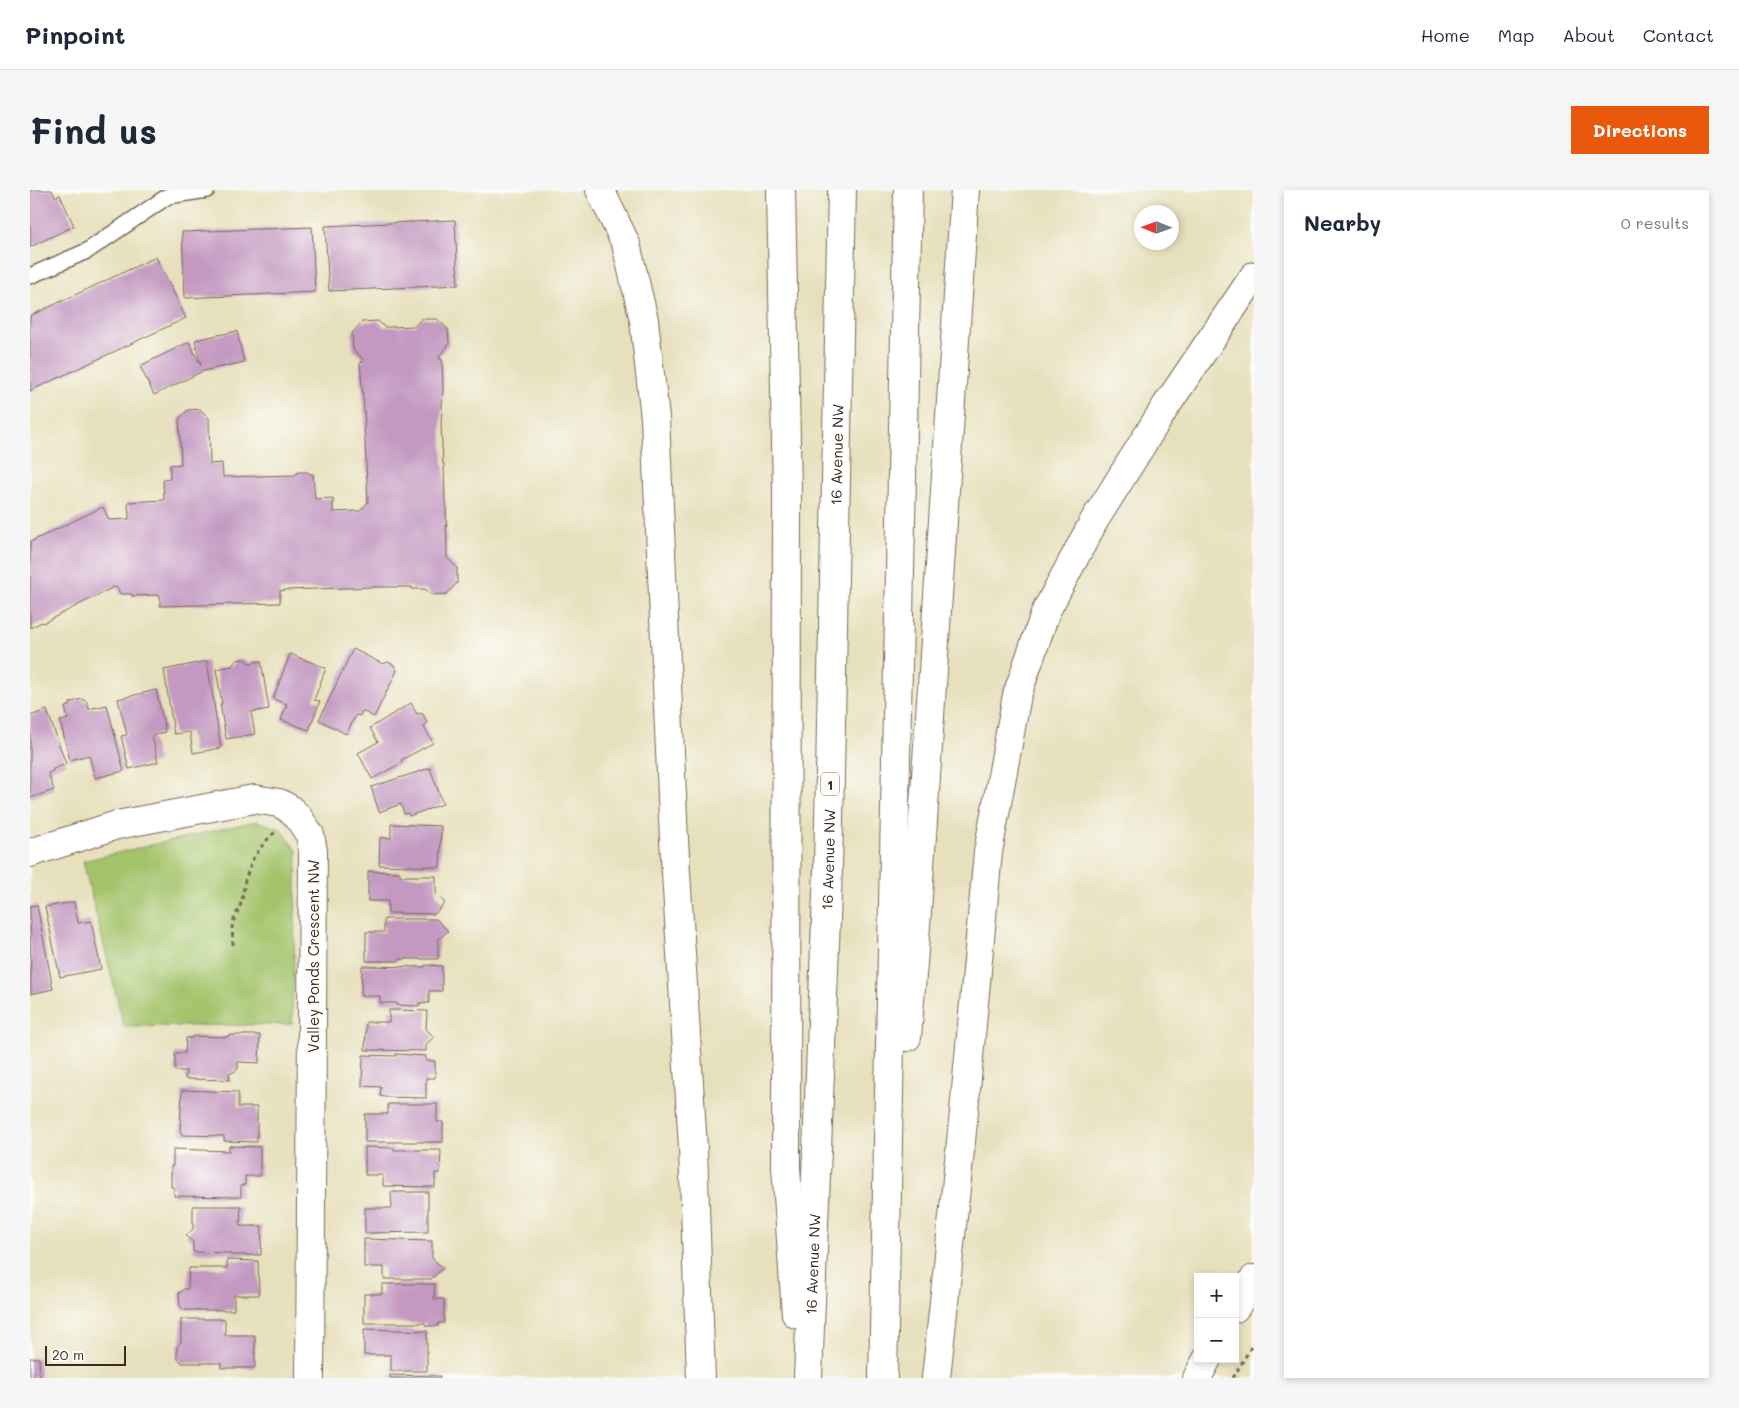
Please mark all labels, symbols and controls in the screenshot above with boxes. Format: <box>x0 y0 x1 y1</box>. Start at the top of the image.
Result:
text: Pinpoint <box>25 19 126 50</box>
text: Home <box>1421 23 1470 47</box>
text: Map <box>1498 23 1534 47</box>
text: About <box>1562 23 1615 47</box>
text: Contact <box>1643 23 1714 47</box>
button: Directions <box>1571 106 1709 154</box>
text: Find us <box>30 107 157 153</box>
north arrow <box>1134 205 1179 250</box>
text: Nearby <box>1304 209 1381 236</box>
text: 0 results <box>1621 212 1689 233</box>
street label: 16 Avenue NW <box>826 403 848 505</box>
road number: 1 <box>821 772 839 796</box>
street label: 16 Avenue NW <box>816 808 839 911</box>
street label: Valley Ponds Crescent NW <box>303 859 323 1053</box>
street label: 16 Avenue NW <box>800 1213 824 1315</box>
map controls <box>1194 1273 1239 1363</box>
button: + <box>1194 1273 1239 1318</box>
button: − <box>1194 1318 1239 1363</box>
scale bar <box>45 1343 126 1366</box>
text: 20 m <box>52 1345 84 1364</box>

